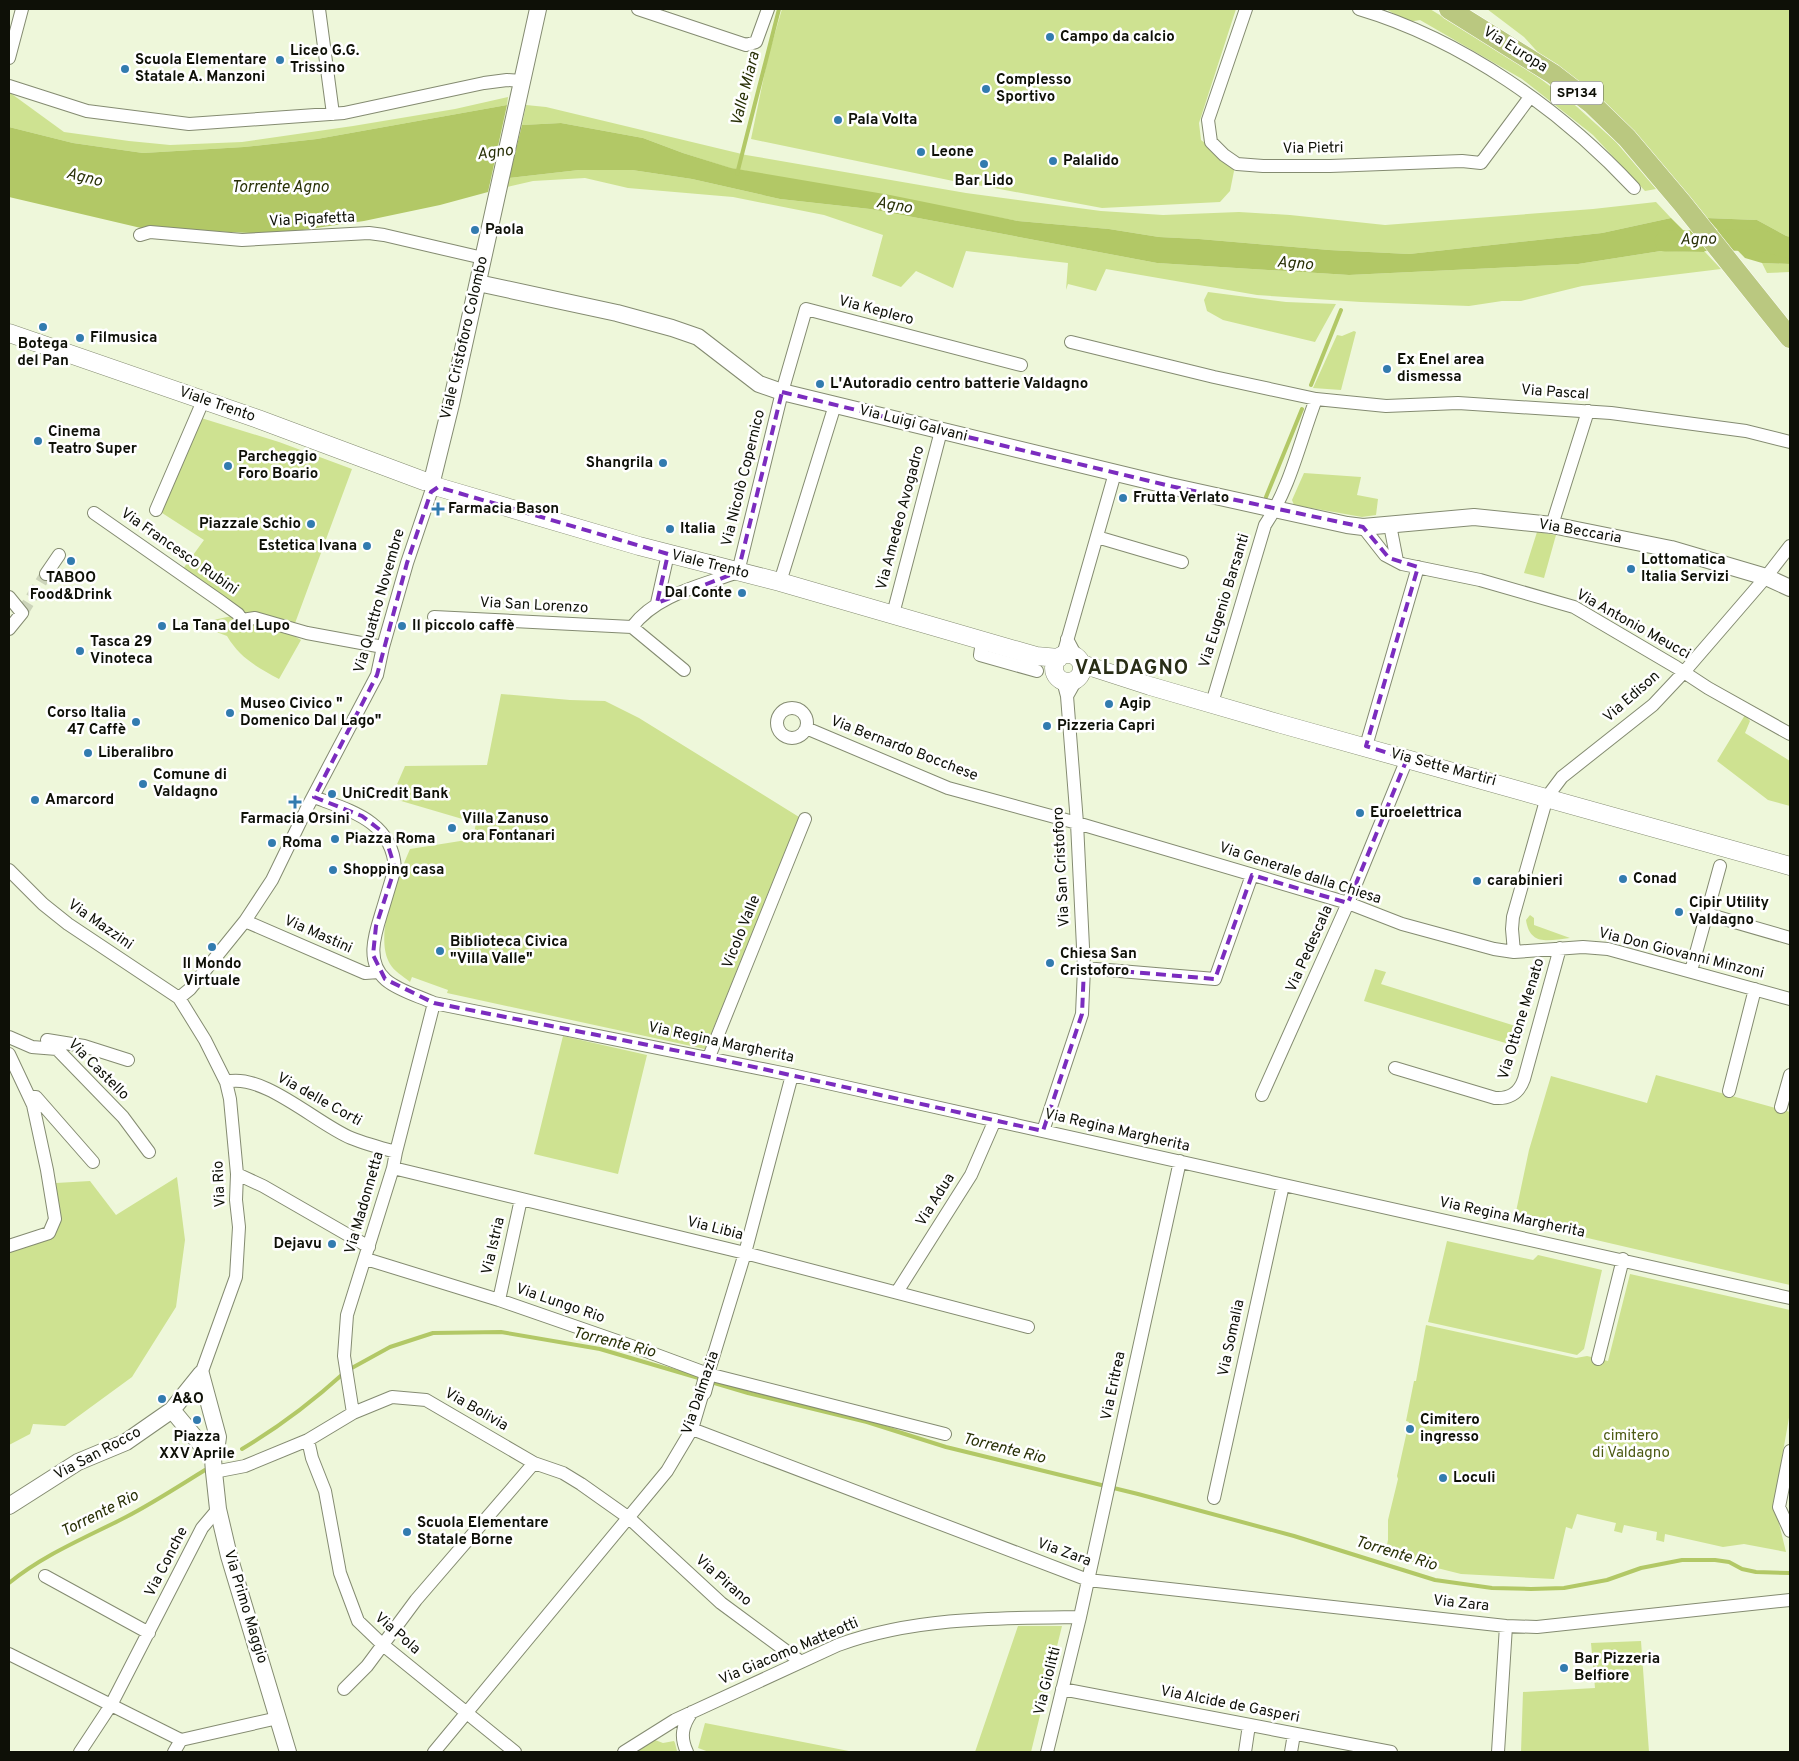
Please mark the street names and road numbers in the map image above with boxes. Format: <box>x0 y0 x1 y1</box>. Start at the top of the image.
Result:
street label: Via Europa <box>1479 23 1551 77</box>
road number: SP134 <box>1551 82 1603 105</box>
street label: Via Pietri <box>1282 139 1344 159</box>
street label: Via Pigafetta <box>269 208 355 232</box>
street label: Viale Cristoforo Colombo <box>437 254 493 422</box>
street label: Via Keplero <box>836 292 916 330</box>
street label: Via Pascal <box>1520 381 1590 405</box>
street label: Viale Trento <box>176 383 258 427</box>
street label: Via Luigi Galvani <box>857 401 969 447</box>
street label: Via Nicolò Copernico <box>718 408 770 548</box>
street label: Via Amedeo Avogadro <box>873 444 929 592</box>
street label: Via Francesco Rubini <box>117 504 241 600</box>
street label: Via Beccaria <box>1537 515 1623 549</box>
street label: Via Quattro Novembre <box>350 527 410 675</box>
street label: Via Eugenio Barsanti <box>1196 532 1254 670</box>
street label: Viale Trento <box>669 546 751 584</box>
street label: Via Antonio Meucci <box>1572 586 1694 664</box>
street label: Via San Lorenzo <box>479 594 589 618</box>
street label: Via Edison <box>1600 667 1664 727</box>
street label: Via Bernardo Bocchese <box>827 712 981 786</box>
street label: Via Sette Martiri <box>1388 745 1498 791</box>
street label: Via San Cristoforo <box>1049 806 1075 928</box>
street label: Via Generale dalla Chiesa <box>1216 839 1384 909</box>
street label: Vicolo Valle <box>719 893 765 971</box>
street label: Via Mazzini <box>64 895 136 955</box>
street label: Via Pedescala <box>1282 903 1338 995</box>
street label: Via Mastini <box>281 912 355 958</box>
street label: Via Don Giovanni Minzoni <box>1596 924 1766 984</box>
street label: Via Ottone Menato <box>1495 956 1549 1082</box>
street label: Via Regina Margherita <box>646 1018 796 1068</box>
street label: Via Castello <box>63 1035 133 1105</box>
street label: Via delle Corti <box>273 1069 365 1131</box>
street label: Via Regina Margherita <box>1042 1105 1192 1157</box>
street label: Via Madonnetta <box>341 1150 389 1256</box>
street label: Via Rio <box>209 1160 231 1208</box>
street label: Via Adua <box>912 1170 960 1230</box>
street label: Via Regina Margherita <box>1437 1193 1587 1243</box>
street label: Via Libia <box>685 1213 745 1245</box>
street label: Via Istria <box>478 1215 510 1277</box>
street label: Via Lungo Rio <box>513 1280 607 1328</box>
street label: Via Somalia <box>1215 1298 1249 1378</box>
street label: Via Dalmazia <box>678 1349 724 1437</box>
street label: Via Eritrea <box>1097 1350 1131 1422</box>
street label: Via Bolivia <box>441 1384 511 1436</box>
street label: Via San Rocco <box>51 1423 145 1485</box>
street label: Via Conche <box>141 1524 193 1600</box>
street label: Via Zara <box>1034 1534 1094 1572</box>
street label: Via Primo Maggio <box>219 1548 271 1666</box>
street label: Via Pirano <box>691 1551 755 1611</box>
street label: Via Zara <box>1432 1592 1490 1616</box>
street label: Via Pola <box>370 1609 424 1659</box>
street label: Via Giacomo Matteotti <box>717 1614 861 1690</box>
street label: Via Giolitti <box>1030 1645 1066 1717</box>
street label: Via Alcide de Gasperi <box>1159 1682 1301 1728</box>

